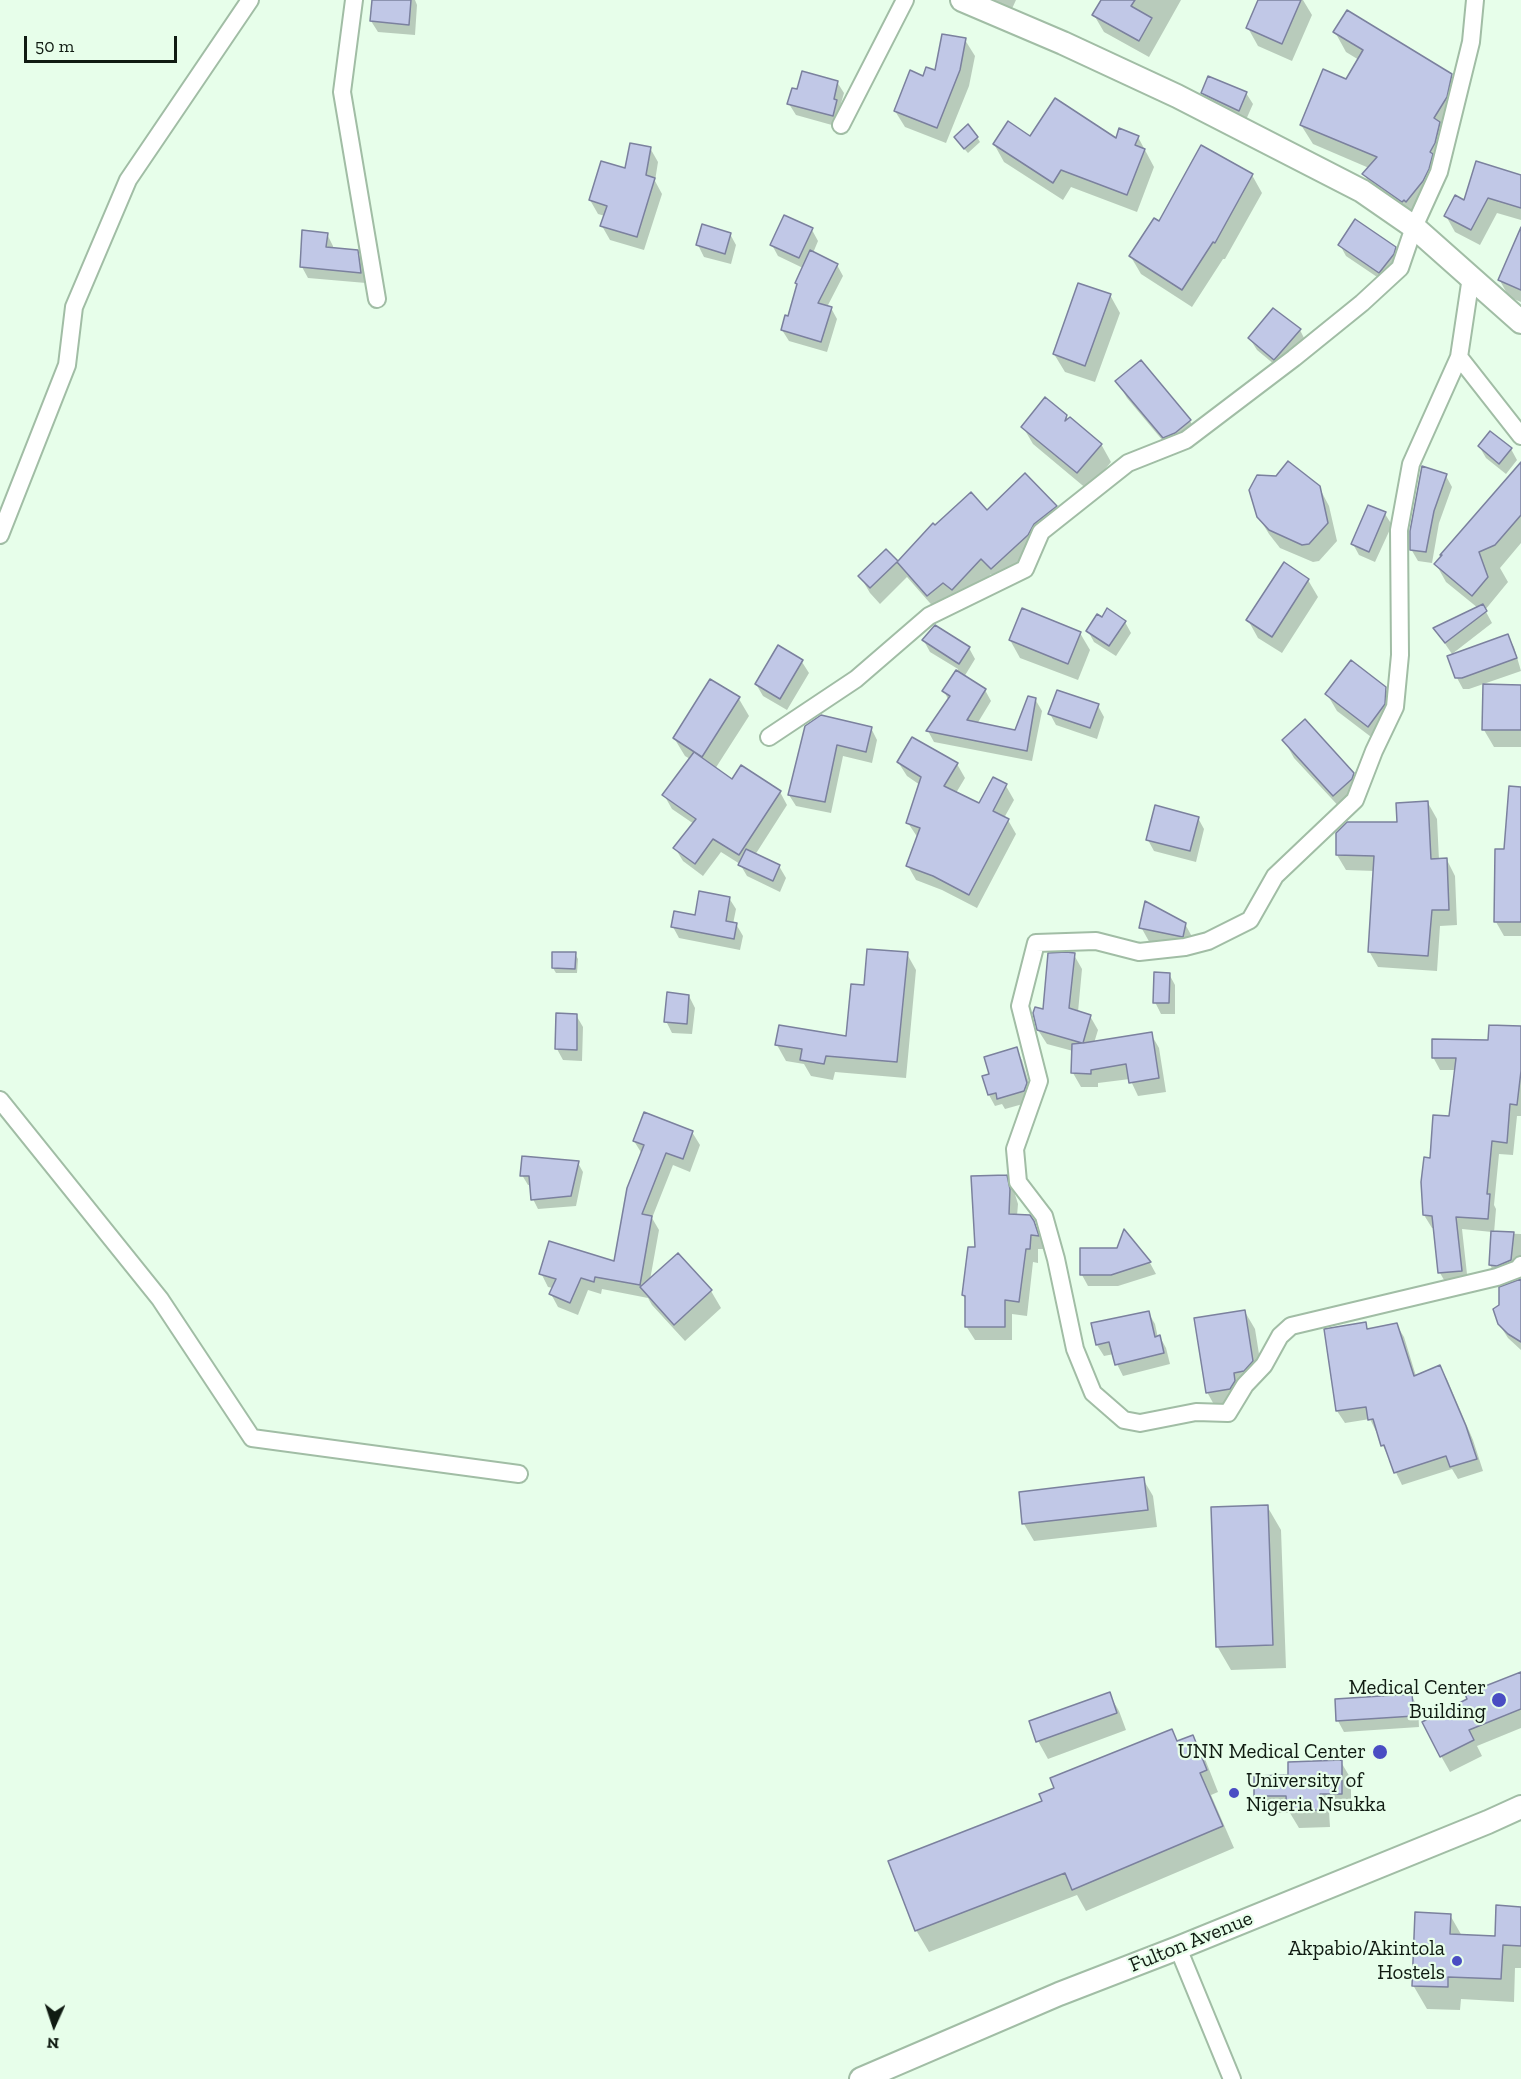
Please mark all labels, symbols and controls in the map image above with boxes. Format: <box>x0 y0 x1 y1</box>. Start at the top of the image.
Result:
scale bar <box>27 24 180 62</box>
text: 50 m <box>35 35 74 57</box>
place label: Medical Center Building <box>1349 1675 1486 1725</box>
marker: Medical Center Building <box>1490 1691 1508 1709</box>
place label: UNN Medical Center <box>1178 1739 1366 1765</box>
marker: UNN Medical Center <box>1371 1743 1389 1761</box>
place label: University of Nigeria Nsukka <box>1246 1768 1386 1818</box>
marker: University of Nigeria Nsukka <box>1227 1786 1241 1800</box>
street label: Fulton Avenue <box>1126 1906 1256 1978</box>
place label: Akpabio/Akintola Hostels <box>1288 1936 1445 1986</box>
marker: Akpabio/Akintola Hostels <box>1450 1954 1464 1968</box>
north arrow <box>24 1995 84 2055</box>
text: N <box>46 2034 60 2053</box>

